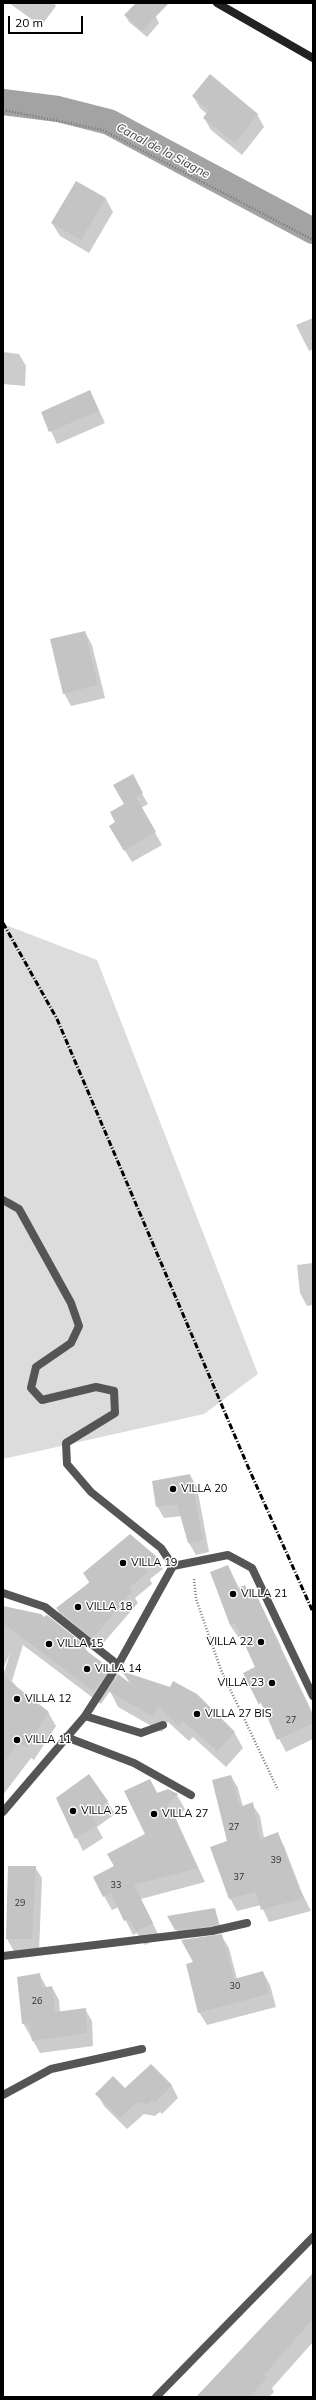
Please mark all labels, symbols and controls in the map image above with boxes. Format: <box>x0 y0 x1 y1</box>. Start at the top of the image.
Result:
scale bar <box>10 8 85 34</box>
text: 20 m <box>15 15 43 30</box>
water label: Canal de la Siagne <box>114 120 212 182</box>
place label: VILLA 20 <box>181 1482 227 1496</box>
marker: VILLA 20 <box>168 1484 178 1494</box>
place label: VILLA 19 <box>131 1556 177 1570</box>
marker: VILLA 19 <box>118 1558 128 1568</box>
place label: VILLA 21 <box>241 1587 287 1601</box>
marker: VILLA 21 <box>228 1589 238 1599</box>
place label: VILLA 18 <box>86 1600 132 1614</box>
marker: VILLA 18 <box>73 1602 83 1612</box>
place label: VILLA 22 <box>207 1635 253 1649</box>
place label: VILLA 15 <box>57 1637 103 1651</box>
marker: VILLA 22 <box>256 1637 266 1647</box>
marker: VILLA 15 <box>44 1639 54 1649</box>
place label: VILLA 14 <box>95 1662 141 1676</box>
marker: VILLA 14 <box>82 1664 92 1674</box>
place label: VILLA 23 <box>218 1676 264 1690</box>
marker: VILLA 23 <box>267 1678 277 1688</box>
place label: VILLA 12 <box>25 1692 71 1706</box>
marker: VILLA 12 <box>12 1694 22 1704</box>
place label: VILLA 27 BIS <box>205 1707 272 1721</box>
marker: VILLA 27 BIS <box>192 1709 202 1719</box>
house number: 27 <box>286 1715 296 1725</box>
place label: VILLA 11 <box>25 1733 71 1747</box>
marker: VILLA 11 <box>12 1735 22 1745</box>
place label: VILLA 25 <box>81 1804 127 1818</box>
marker: VILLA 25 <box>68 1806 78 1816</box>
place label: VILLA 27 <box>162 1807 208 1821</box>
marker: VILLA 27 <box>149 1809 159 1819</box>
house number: 27 <box>229 1822 239 1832</box>
house number: 39 <box>271 1855 281 1865</box>
house number: 37 <box>234 1872 244 1882</box>
house number: 33 <box>111 1880 121 1890</box>
house number: 29 <box>15 1898 25 1908</box>
house number: 30 <box>230 1981 240 1991</box>
house number: 26 <box>32 1996 42 2006</box>

